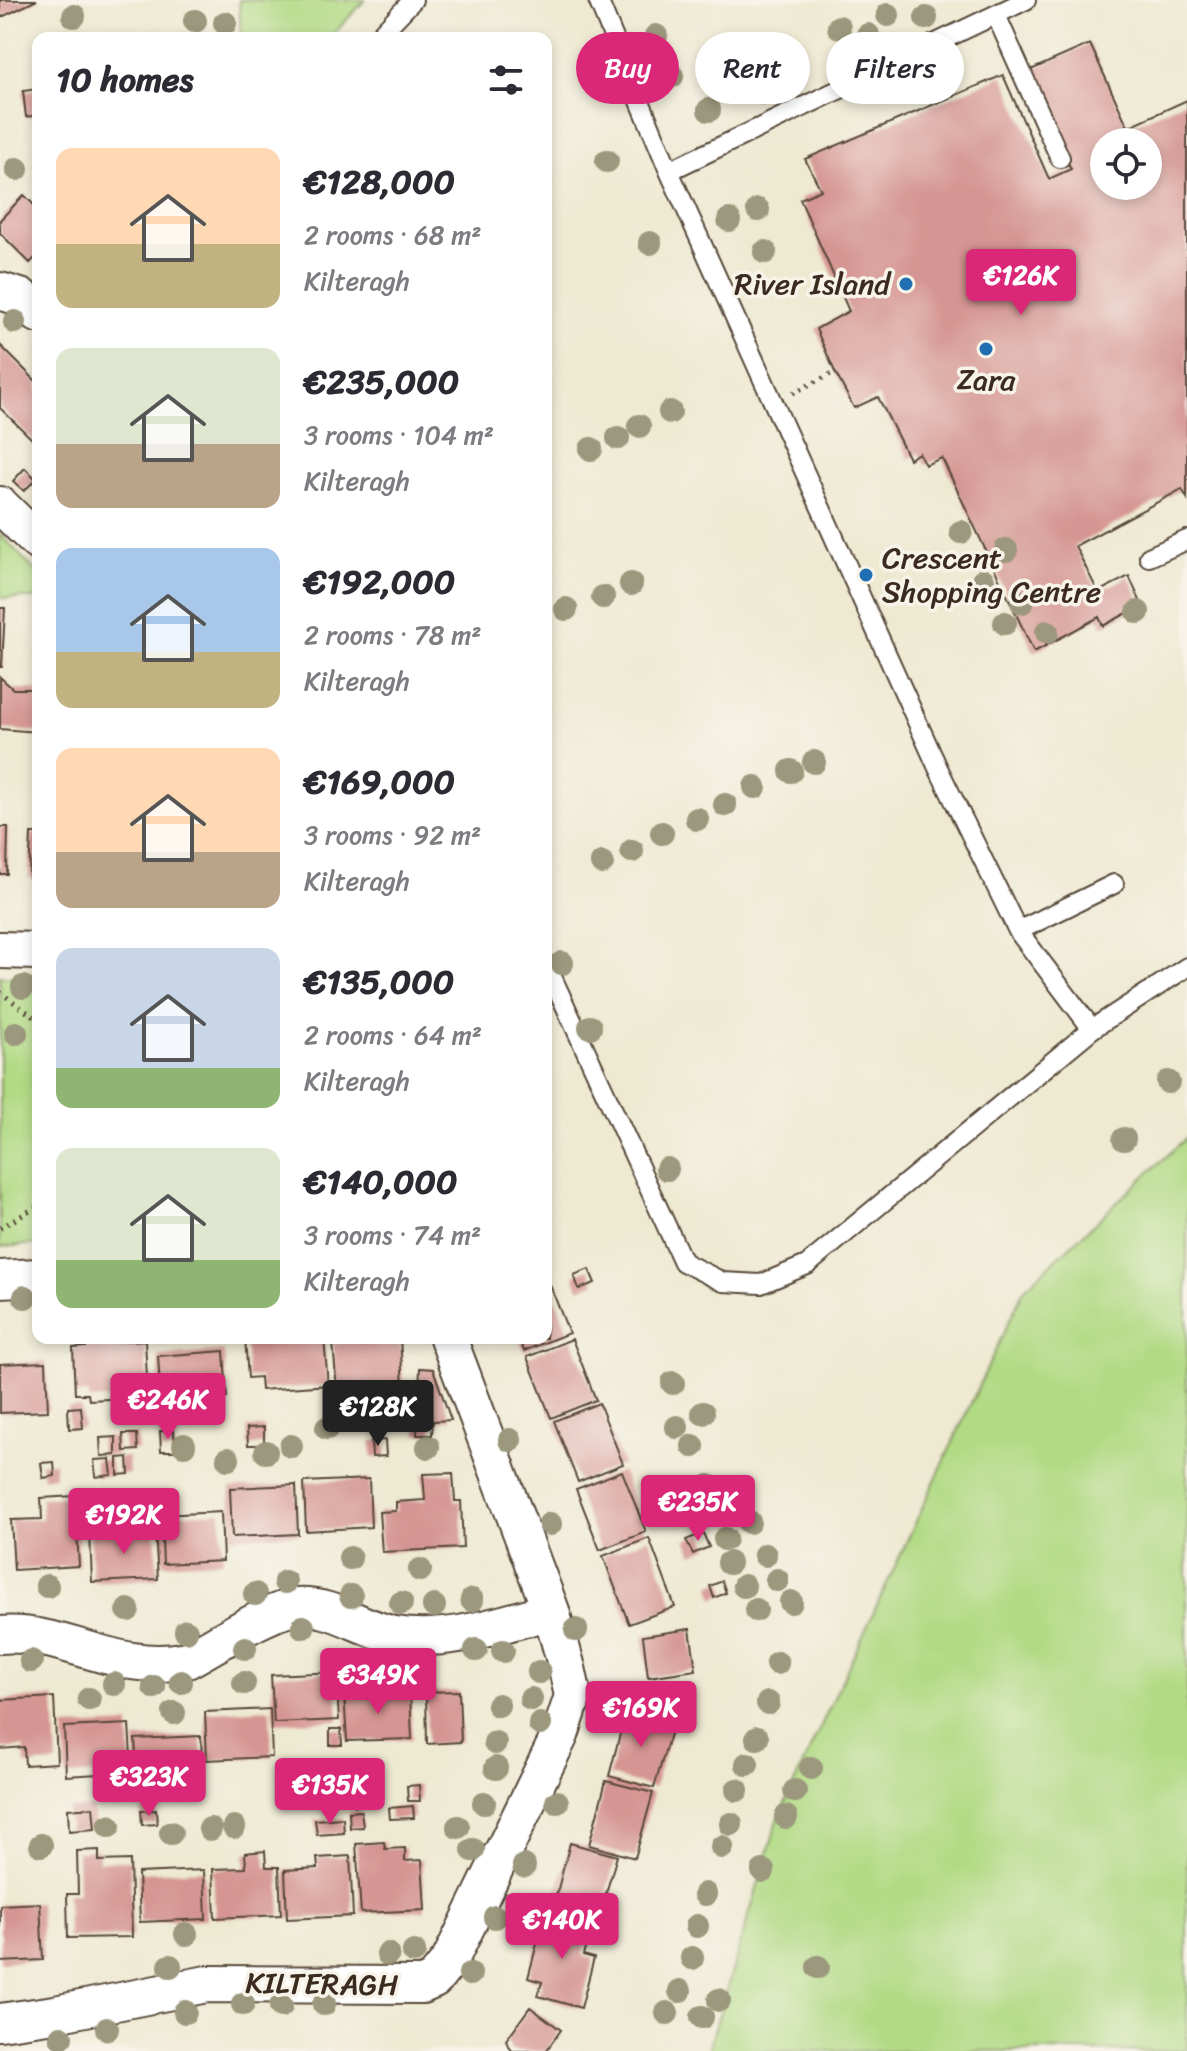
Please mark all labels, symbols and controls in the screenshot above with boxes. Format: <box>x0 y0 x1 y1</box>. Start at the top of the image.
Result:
chip: Buy <box>576 32 679 104</box>
chip: Rent <box>695 32 810 104</box>
chip: Filters <box>826 32 964 104</box>
text: 10 homes <box>56 50 194 110</box>
icon: filters <box>484 58 528 102</box>
map controls <box>1090 128 1162 200</box>
button: locate <box>1090 128 1162 200</box>
text: €128,000 <box>304 152 455 212</box>
icon: home <box>120 180 216 276</box>
text: 2 rooms · 68 m² <box>304 212 481 258</box>
pin: €126K <box>965 249 1077 317</box>
text: €126K <box>984 252 1058 298</box>
place label: River Island <box>734 257 892 311</box>
text: Kilteragh <box>304 258 410 304</box>
marker: River Island <box>897 275 915 293</box>
marker: Zara <box>977 340 995 358</box>
text: €235,000 <box>304 352 459 412</box>
place label: Zara <box>957 353 1016 407</box>
icon: home <box>120 380 216 476</box>
text: 3 rooms · 104 m² <box>304 412 494 458</box>
text: Kilteragh <box>304 458 410 504</box>
place label: Crescent Shopping Centre <box>882 531 1101 619</box>
text: €192,000 <box>304 552 455 612</box>
marker: Crescent Shopping Centre <box>857 566 875 584</box>
icon: home <box>120 580 216 676</box>
text: 2 rooms · 78 m² <box>304 612 481 658</box>
text: Kilteragh <box>304 658 410 704</box>
text: €169,000 <box>304 752 455 812</box>
icon: home <box>120 780 216 876</box>
text: 3 rooms · 92 m² <box>304 812 481 858</box>
text: Kilteragh <box>304 858 410 904</box>
text: €135,000 <box>304 952 454 1012</box>
icon: home <box>120 980 216 1076</box>
text: 2 rooms · 64 m² <box>304 1012 482 1058</box>
text: Kilteragh <box>304 1058 410 1104</box>
text: €140,000 <box>304 1152 458 1212</box>
icon: home <box>120 1180 216 1276</box>
text: 3 rooms · 74 m² <box>304 1212 481 1258</box>
text: Kilteragh <box>304 1258 410 1304</box>
pin: €246K <box>112 1373 224 1441</box>
text: €246K <box>128 1376 208 1422</box>
pin: €128K <box>322 1380 434 1448</box>
text: €128K <box>341 1383 415 1429</box>
pin: €235K <box>642 1475 754 1543</box>
text: €235K <box>659 1478 737 1524</box>
pin: €192K <box>68 1488 180 1556</box>
text: €192K <box>86 1491 162 1537</box>
pin: €349K <box>322 1648 434 1716</box>
text: €349K <box>338 1651 418 1697</box>
pin: €169K <box>585 1681 697 1749</box>
text: €169K <box>604 1684 678 1730</box>
pin: €323K <box>93 1750 205 1818</box>
text: €323K <box>111 1753 187 1799</box>
pin: €135K <box>274 1758 386 1826</box>
text: €135K <box>293 1761 367 1807</box>
pin: €140K <box>506 1893 618 1961</box>
text: €140K <box>524 1896 600 1942</box>
street label: KILTERAGH <box>245 1956 399 2012</box>

